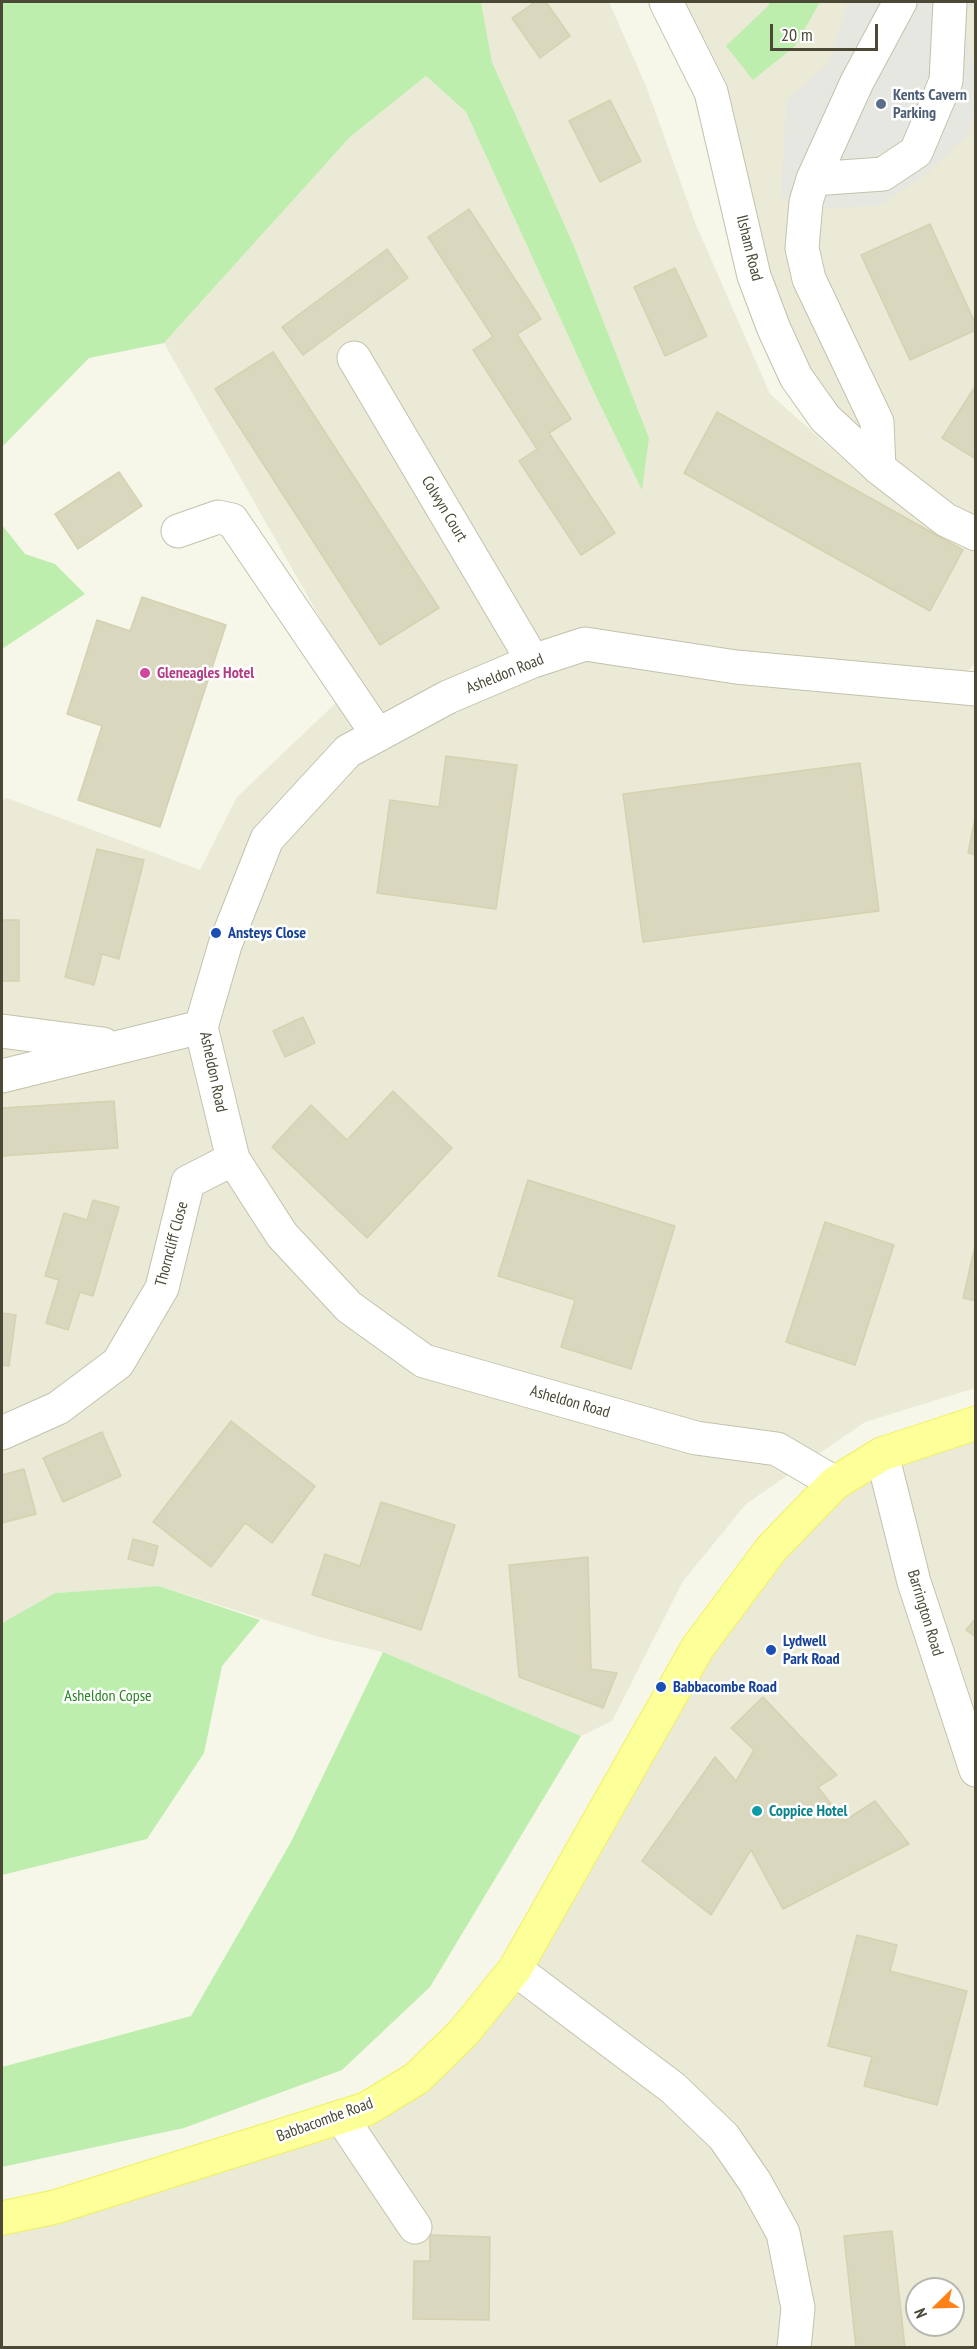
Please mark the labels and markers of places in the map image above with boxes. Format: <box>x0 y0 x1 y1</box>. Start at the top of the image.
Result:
place label: Kents Cavern Parking <box>893 85 967 123</box>
marker: Kents Cavern Parking <box>874 97 888 111</box>
place label: Gleneagles Hotel <box>157 663 254 683</box>
marker: Gleneagles Hotel <box>138 666 152 680</box>
place label: Ansteys Close <box>228 923 306 943</box>
marker: Ansteys Close <box>209 926 223 940</box>
place label: Lydwell Park Road <box>783 1631 840 1669</box>
marker: Lydwell Park Road <box>764 1643 778 1657</box>
place label: Babbacombe Road <box>673 1677 777 1697</box>
marker: Babbacombe Road <box>654 1680 668 1694</box>
place label: Coppice Hotel <box>769 1801 847 1821</box>
marker: Coppice Hotel <box>750 1804 764 1818</box>

